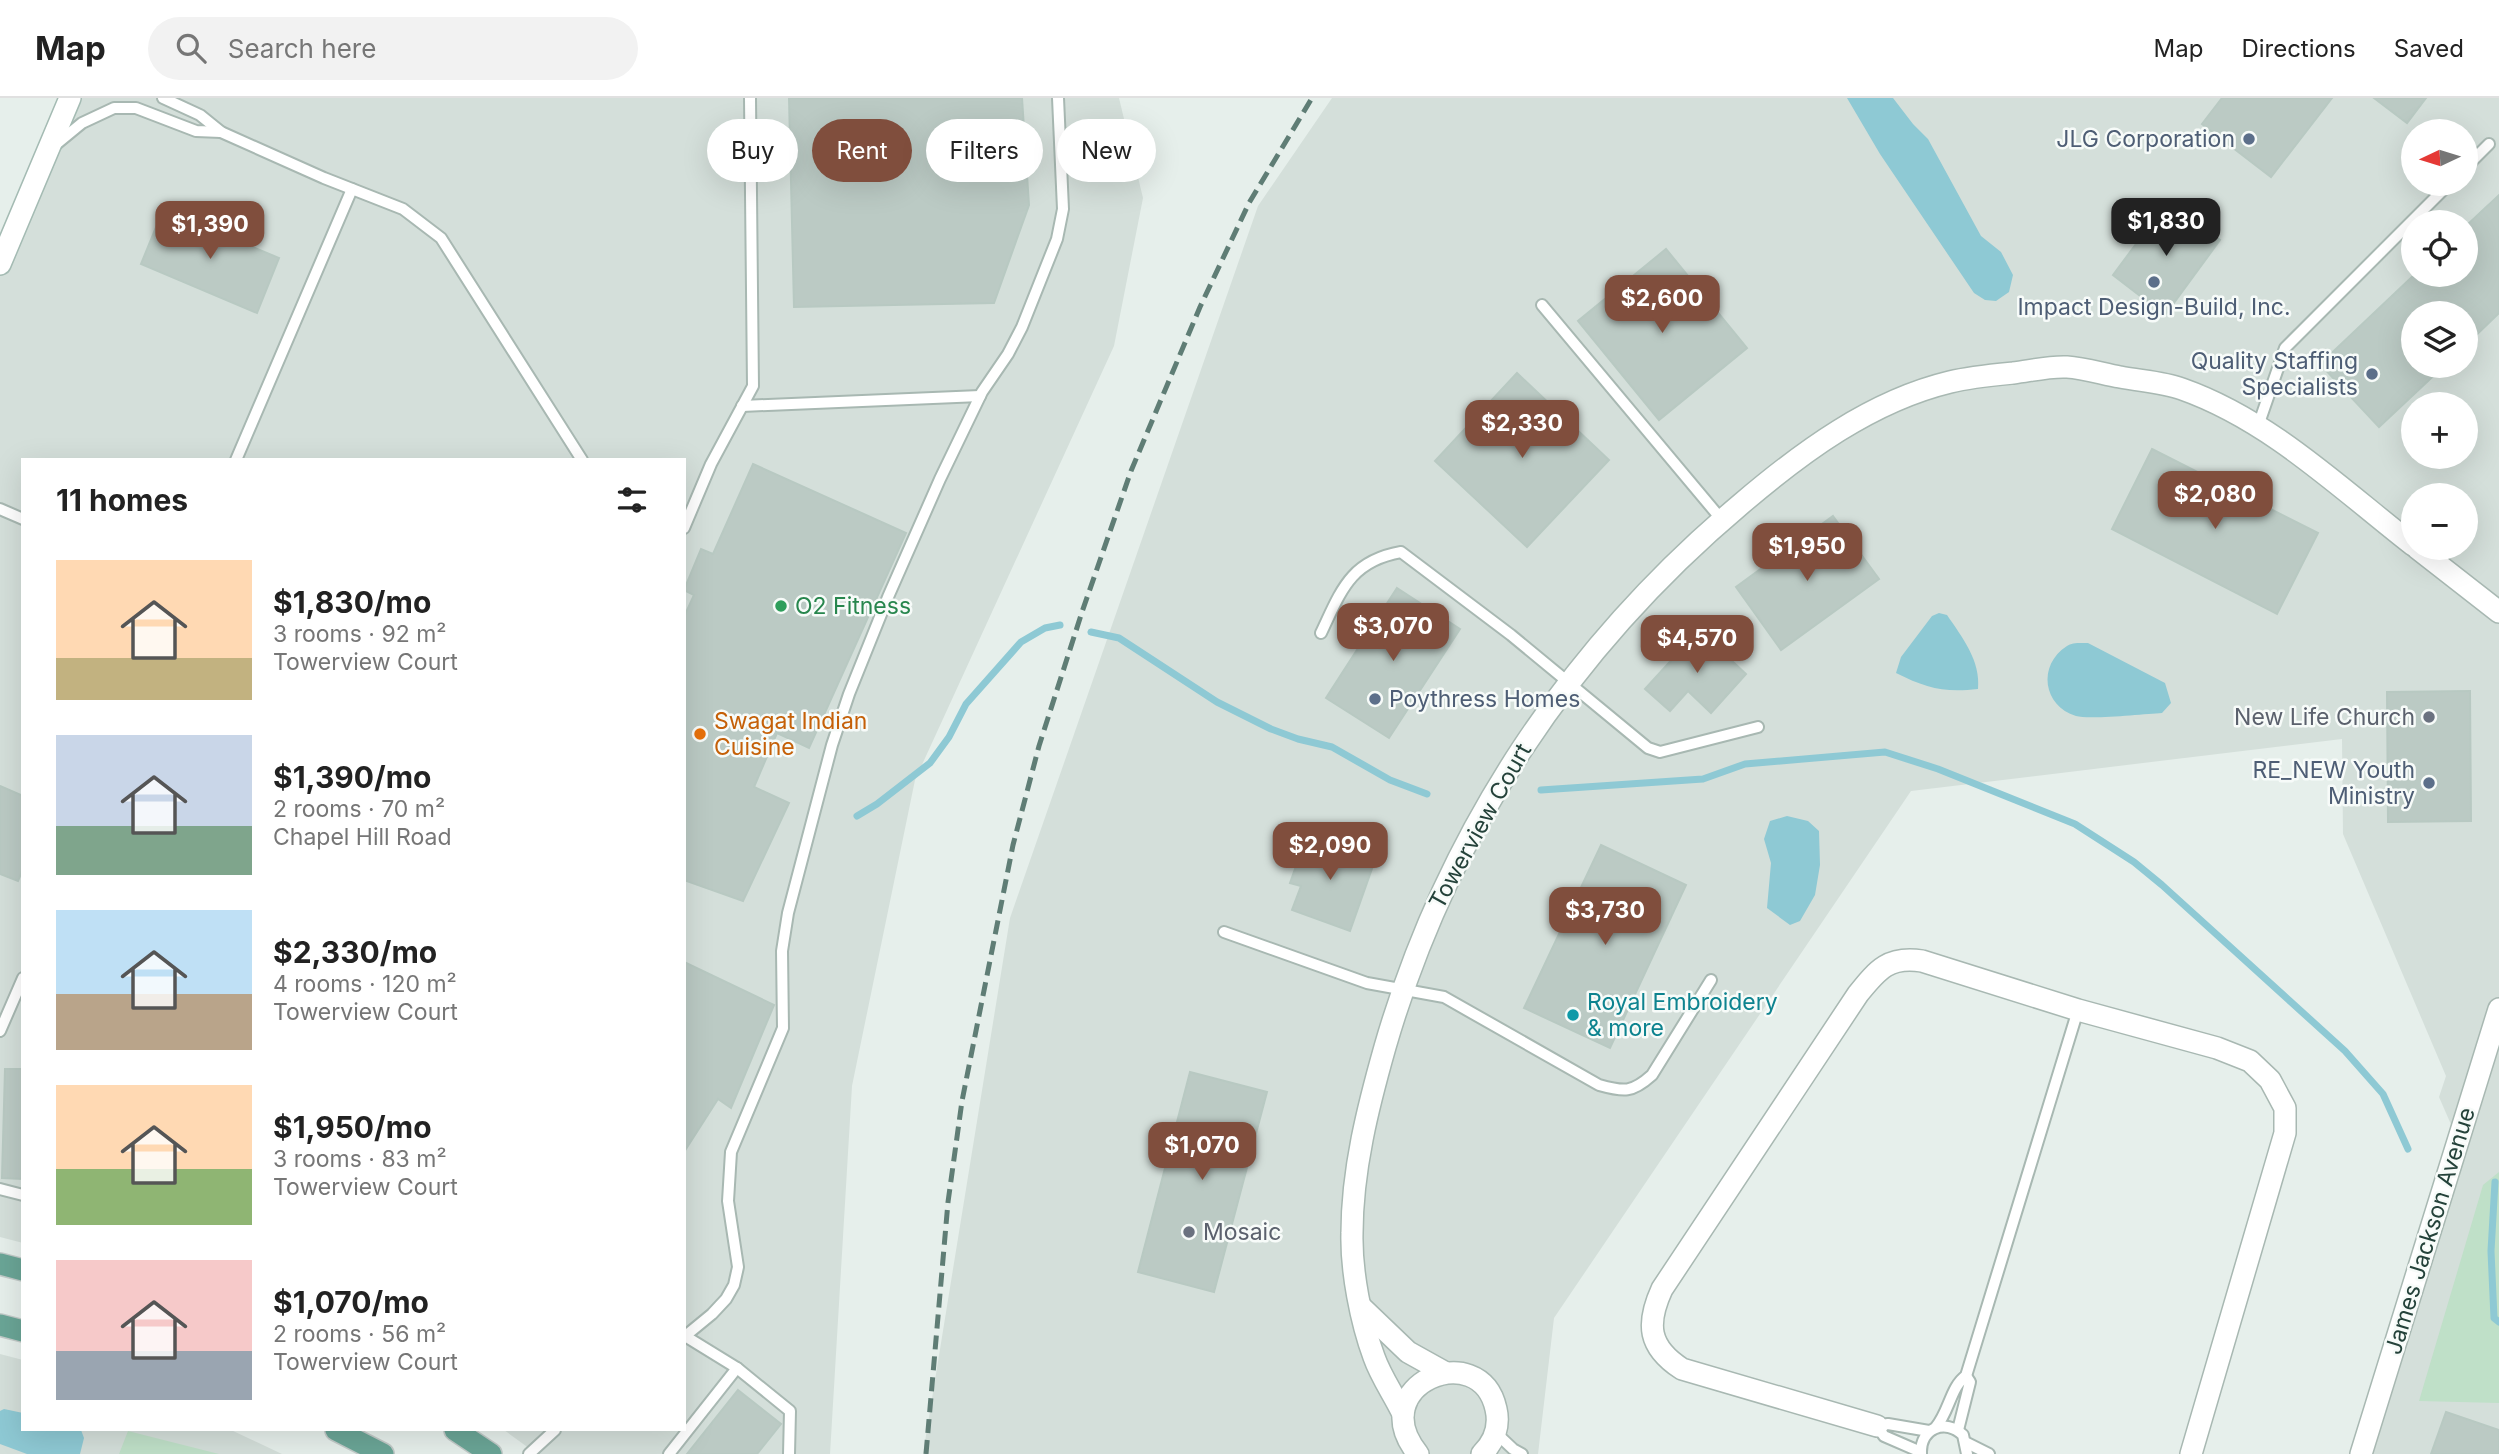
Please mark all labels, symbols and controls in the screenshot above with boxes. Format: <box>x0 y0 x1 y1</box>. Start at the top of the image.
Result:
search box <box>148 17 638 80</box>
text: Map <box>35 28 106 68</box>
icon: search <box>172 29 210 67</box>
text: Search here <box>228 33 376 64</box>
text: Map <box>2154 34 2203 63</box>
text: Directions <box>2241 34 2356 63</box>
text: Saved <box>2394 34 2464 63</box>
chip: Buy <box>707 119 798 182</box>
chip: Rent <box>812 119 912 182</box>
chip: Filters <box>926 119 1043 182</box>
chip: New <box>1057 119 1156 182</box>
north arrow <box>2401 119 2478 196</box>
map controls <box>2401 119 2478 560</box>
place label: JLG Corporation <box>2056 125 2235 153</box>
marker: JLG Corporation <box>2241 131 2257 147</box>
pin: $1,830 <box>2109 198 2223 258</box>
pin: $1,390 <box>153 202 267 261</box>
text: $1,830 <box>2127 207 2205 235</box>
text: $1,390 <box>171 210 249 238</box>
button: locate <box>2401 210 2478 287</box>
marker: Impact Design-Build, Inc. <box>2146 274 2162 290</box>
pin: $2,600 <box>1605 275 1719 335</box>
text: $2,600 <box>1621 284 1703 312</box>
place label: Impact Design-Build, Inc. <box>2017 293 2291 321</box>
button: layers <box>2401 301 2478 378</box>
place label: Quality Staffing Specialists <box>2191 347 2358 401</box>
marker: Quality Staffing Specialists <box>2364 366 2380 382</box>
button: + <box>2401 392 2478 469</box>
pin: $2,330 <box>1465 400 1579 460</box>
text: $2,330 <box>1481 409 1563 437</box>
pin: $2,080 <box>2158 472 2272 531</box>
text: $2,080 <box>2174 480 2256 508</box>
icon: filters <box>613 481 651 519</box>
text: 11 homes <box>56 482 188 518</box>
button: − <box>2401 483 2478 560</box>
pin: $1,950 <box>1750 524 1864 583</box>
text: $1,950 <box>1768 532 1846 560</box>
text: $1,830/mo <box>273 584 431 620</box>
icon: home <box>112 588 196 672</box>
place label: O2 Fitness <box>795 592 911 620</box>
marker: O2 Fitness <box>773 598 789 614</box>
pin: $3,070 <box>1336 603 1450 663</box>
text: $3,070 <box>1353 612 1433 640</box>
pin: $4,570 <box>1640 616 1754 675</box>
text: 3 rooms · 92 m² <box>273 620 446 648</box>
text: $4,570 <box>1657 624 1737 652</box>
text: Towerview Court <box>273 648 458 676</box>
place label: Poythress Homes <box>1389 685 1580 713</box>
marker: Poythress Homes <box>1367 691 1383 707</box>
place label: New Life Church <box>2234 703 2415 731</box>
place label: Swagat Indian Cuisine <box>714 707 867 761</box>
marker: New Life Church <box>2421 709 2437 725</box>
marker: Swagat Indian Cuisine <box>692 726 708 742</box>
street label: Towerview Court <box>1423 738 1537 914</box>
place label: RE_NEW Youth Ministry <box>2252 756 2415 810</box>
text: $1,390/mo <box>273 759 431 795</box>
icon: home <box>112 763 196 847</box>
marker: RE_NEW Youth Ministry <box>2421 775 2437 791</box>
text: 2 rooms · 70 m² <box>273 795 445 823</box>
pin: $2,090 <box>1273 822 1387 882</box>
text: Chapel Hill Road <box>273 823 452 851</box>
text: $2,090 <box>1289 831 1371 859</box>
pin: $3,730 <box>1548 888 1662 947</box>
text: $3,730 <box>1565 896 1645 924</box>
text: $2,330/mo <box>273 934 437 970</box>
icon: home <box>112 938 196 1022</box>
text: 4 rooms · 120 m² <box>273 970 457 998</box>
place label: Royal Embroidery & more <box>1587 988 1778 1042</box>
text: Towerview Court <box>273 998 458 1026</box>
marker: Royal Embroidery & more <box>1565 1007 1581 1023</box>
street label: James Jackson Avenue <box>2379 1104 2481 1358</box>
text: $1,950/mo <box>273 1109 432 1145</box>
icon: home <box>112 1113 196 1197</box>
pin: $1,070 <box>1145 1122 1259 1182</box>
text: $1,070 <box>1164 1131 1240 1159</box>
text: 3 rooms · 83 m² <box>273 1145 447 1173</box>
text: Towerview Court <box>273 1173 458 1201</box>
place label: Mosaic <box>1203 1218 1281 1246</box>
marker: Mosaic <box>1181 1224 1197 1240</box>
text: $1,070/mo <box>273 1284 429 1320</box>
icon: home <box>112 1288 196 1372</box>
text: 2 rooms · 56 m² <box>273 1320 446 1348</box>
text: Towerview Court <box>273 1348 458 1376</box>

